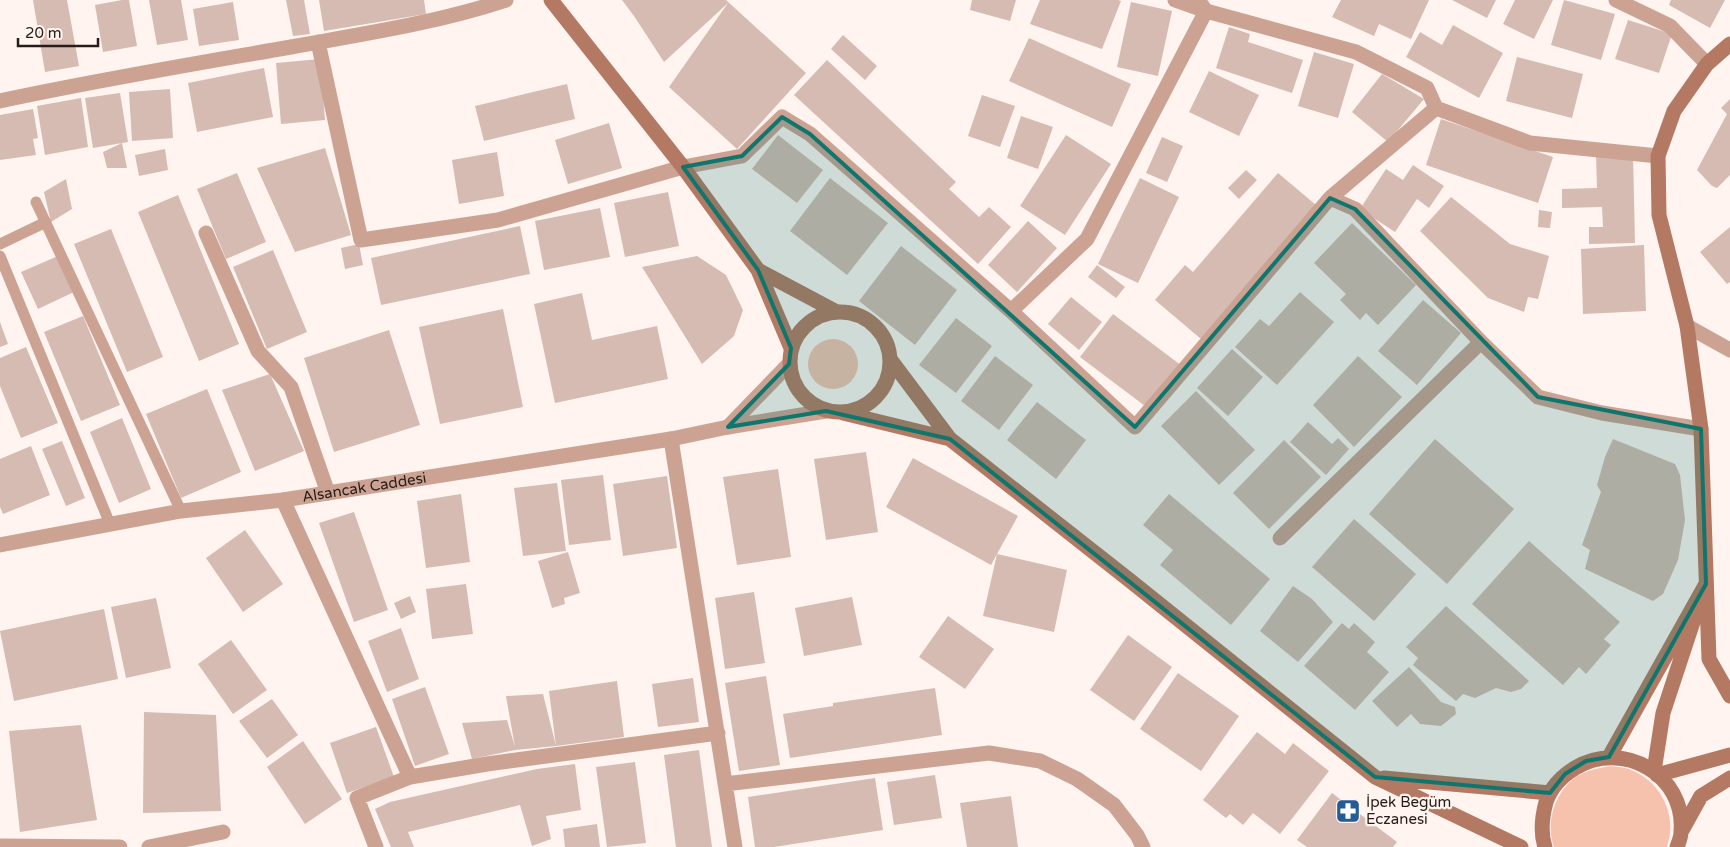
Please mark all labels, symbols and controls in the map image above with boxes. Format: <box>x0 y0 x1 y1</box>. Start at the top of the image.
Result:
scale bar <box>18 15 98 47</box>
text: 20 m <box>25 24 62 42</box>
street label: Alsancak Caddesi <box>301 469 428 506</box>
place label: İpek Begüm Eczanesi <box>1366 793 1451 828</box>
pharmacy icon: İpek Begüm Eczanesi <box>1335 798 1361 824</box>

